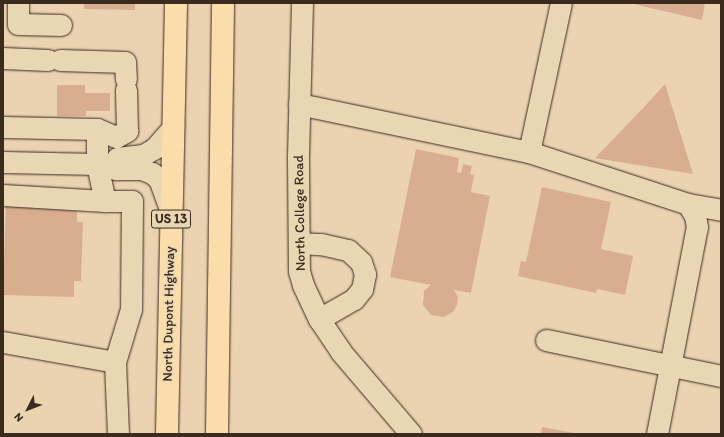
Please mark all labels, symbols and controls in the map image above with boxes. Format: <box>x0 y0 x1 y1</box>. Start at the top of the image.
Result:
street label: North College Road <box>291 155 309 271</box>
road number: US 13 <box>151 208 191 230</box>
street label: North Dupont Highway <box>159 246 179 382</box>
north arrow <box>8 389 48 429</box>
text: N <box>11 410 26 424</box>

